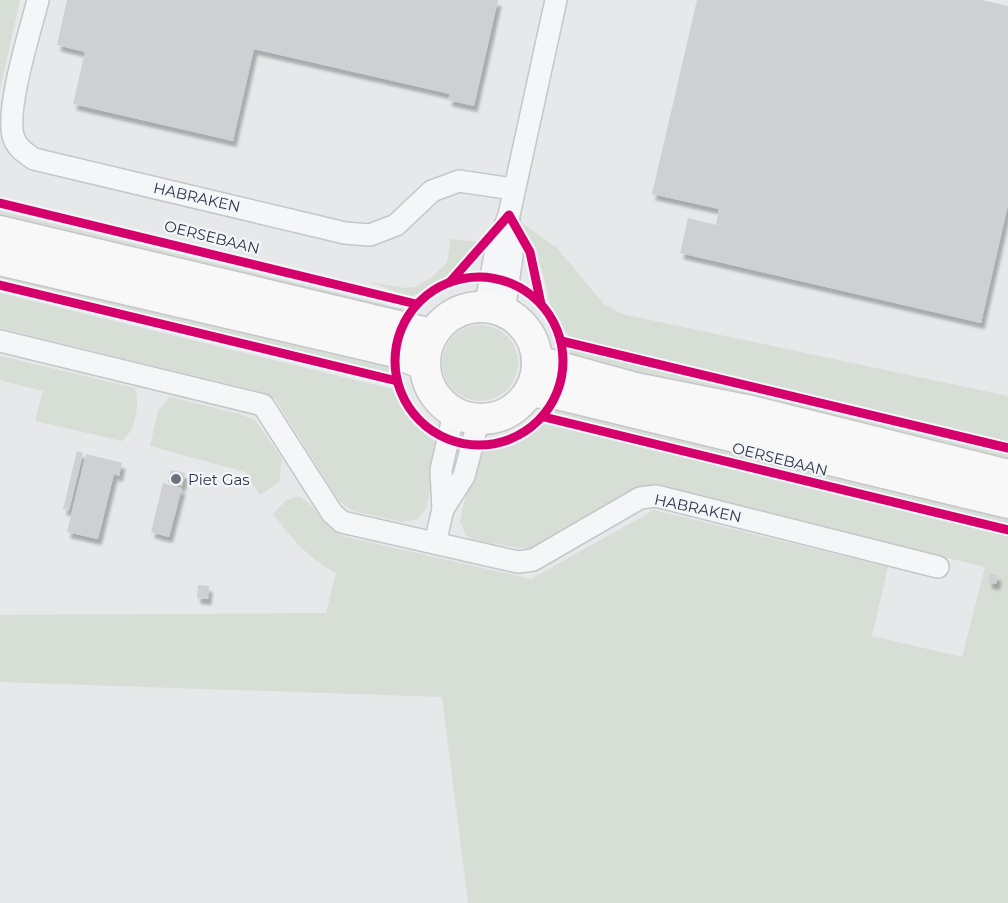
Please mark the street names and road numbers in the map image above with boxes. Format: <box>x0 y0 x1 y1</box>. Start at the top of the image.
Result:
street label: HABRAKEN <box>152 178 242 216</box>
street label: OERSEBAAN <box>162 216 262 258</box>
street label: OERSEBAAN <box>730 438 830 480</box>
street label: HABRAKEN <box>653 489 743 527</box>

